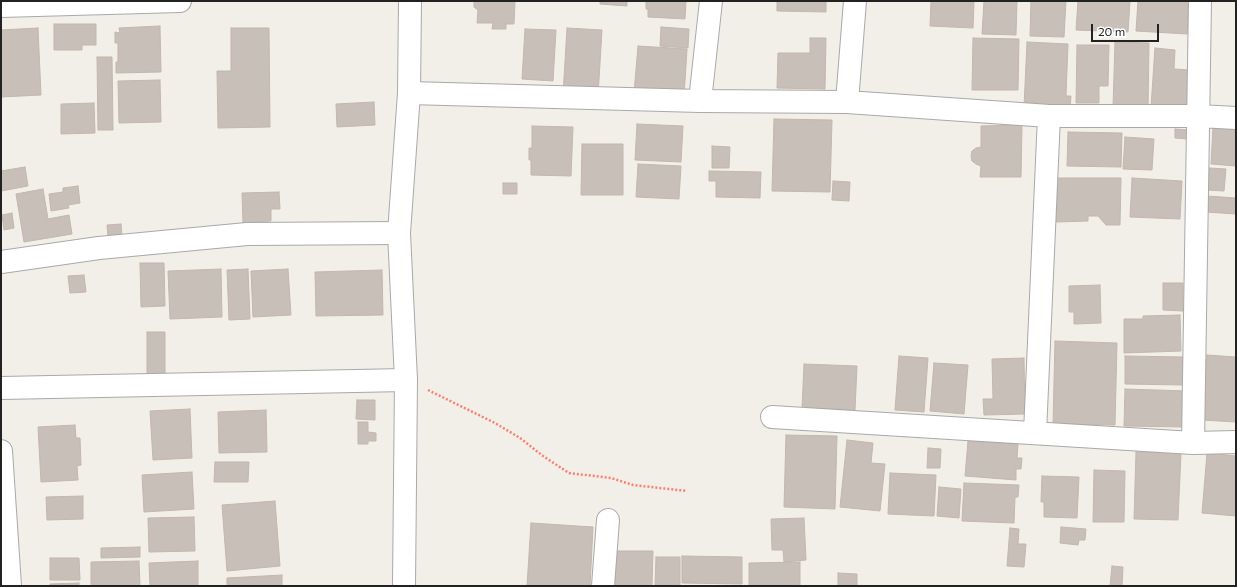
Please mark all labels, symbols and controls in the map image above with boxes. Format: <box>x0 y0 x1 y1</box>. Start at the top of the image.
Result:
scale bar <box>1093 16 1161 42</box>
text: 20 m <box>1098 24 1125 38</box>

